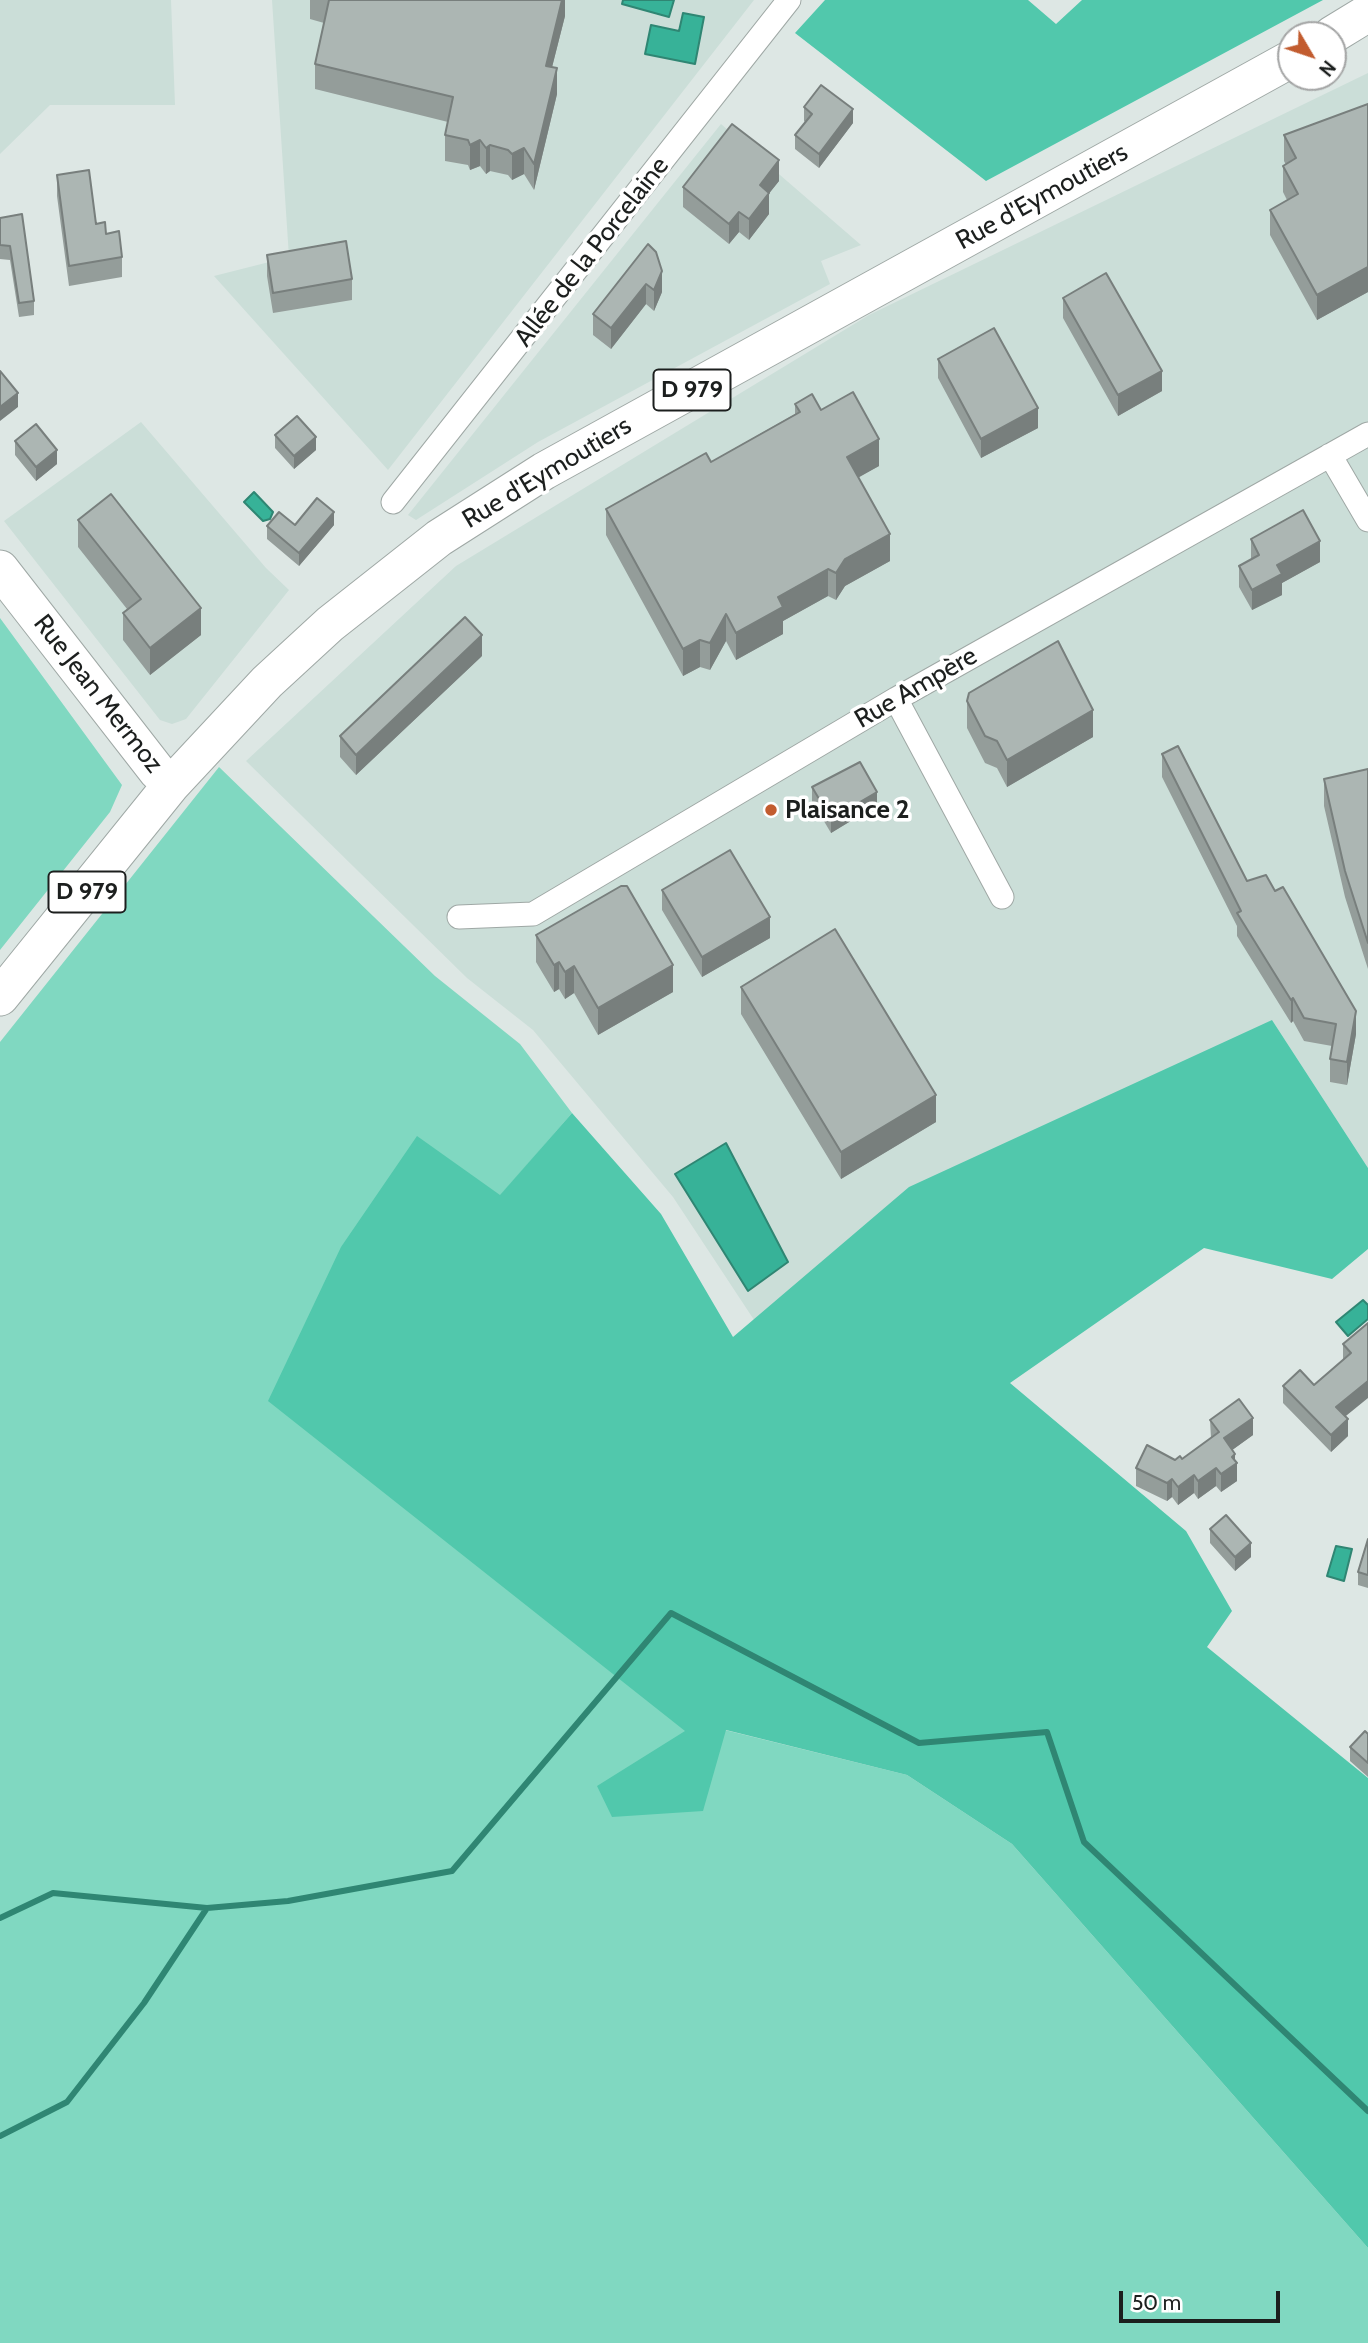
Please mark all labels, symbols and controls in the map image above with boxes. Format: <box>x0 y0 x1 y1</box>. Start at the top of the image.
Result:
north arrow <box>1277 21 1347 91</box>
text: N <box>1314 56 1340 81</box>
street label: Rue d'Eymoutiers <box>951 137 1133 257</box>
street label: Allée de la Porcelaine <box>508 151 676 353</box>
road number: D 979 <box>654 370 730 410</box>
street label: Rue d'Eymoutiers <box>457 410 637 536</box>
street label: Rue Jean Mermoz <box>27 609 169 779</box>
street label: Rue Ampère <box>849 641 983 735</box>
place label: Plaisance 2 <box>785 794 909 826</box>
marker: Plaisance 2 <box>763 802 779 818</box>
road number: D 979 <box>48 872 126 912</box>
scale bar <box>1123 2276 1284 2320</box>
text: 50 m <box>1132 2290 1181 2315</box>

